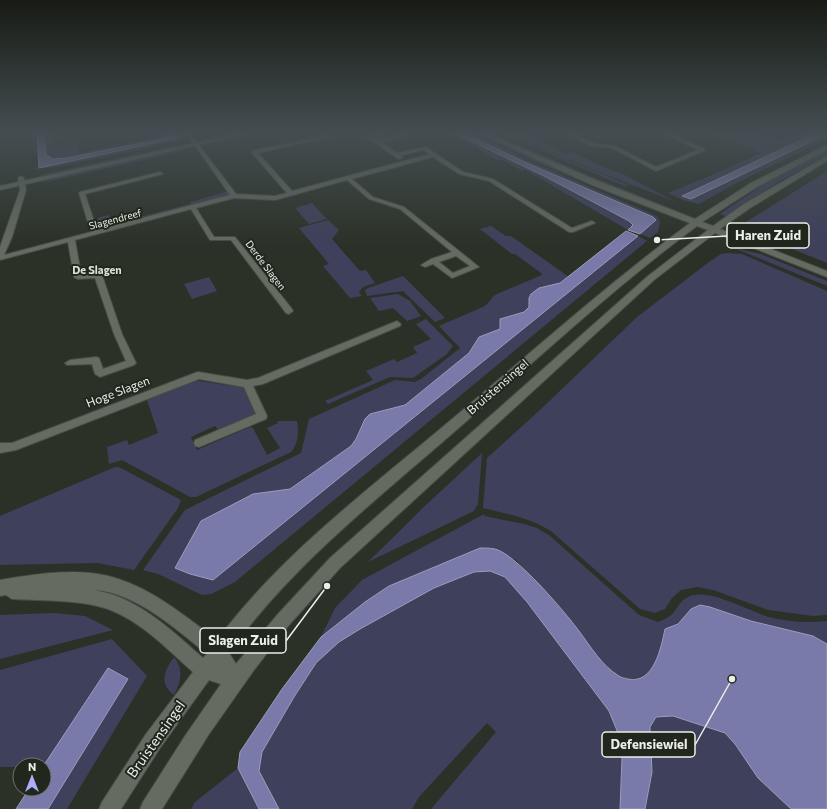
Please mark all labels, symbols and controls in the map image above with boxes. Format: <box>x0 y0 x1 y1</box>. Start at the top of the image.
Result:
street label: Slagendreef <box>87 206 143 232</box>
callout: Haren Zuid <box>727 223 809 248</box>
text: Haren Zuid <box>735 227 801 243</box>
street label: Derde Slagen <box>243 238 289 292</box>
district label: De Slagen <box>72 263 122 276</box>
street label: Bruistensingel <box>464 356 531 417</box>
street label: Hoge Slagen <box>84 373 151 410</box>
callout: Slagen Zuid <box>200 628 286 653</box>
text: Slagen Zuid <box>208 632 278 648</box>
street label: Bruistensingel <box>123 697 188 780</box>
callout: Defensiewiel <box>602 732 695 757</box>
text: Defensiewiel <box>611 736 687 752</box>
north arrow <box>12 757 52 797</box>
text: N <box>28 760 36 773</box>

